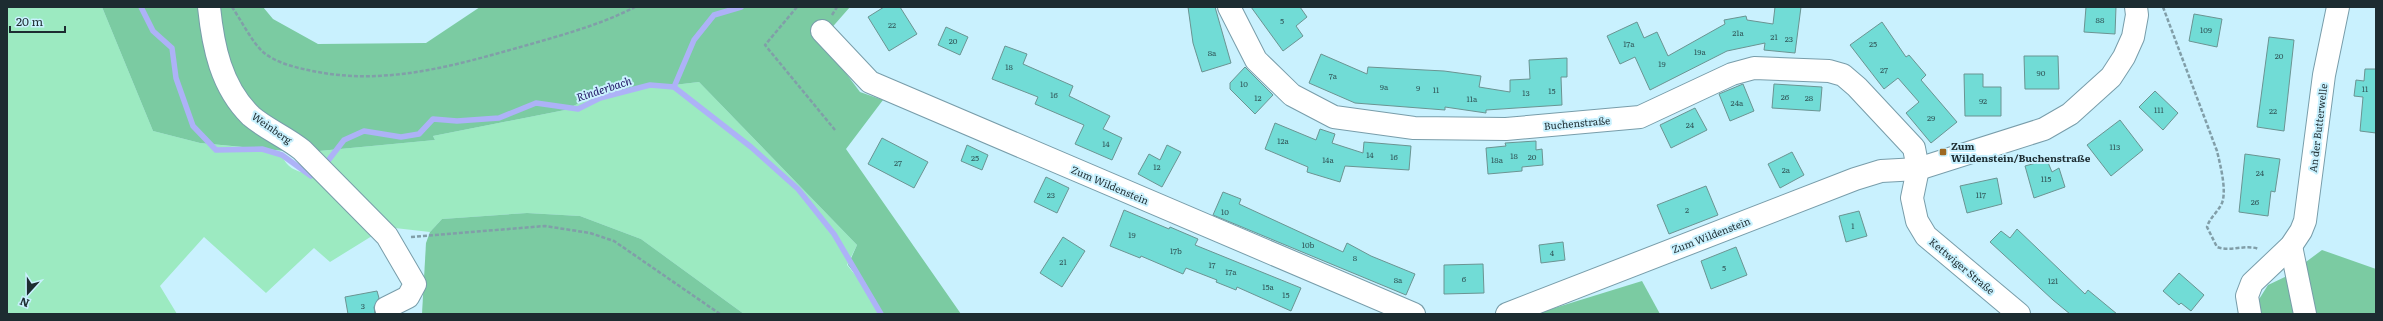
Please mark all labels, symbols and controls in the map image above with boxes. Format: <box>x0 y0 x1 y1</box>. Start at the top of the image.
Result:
scale bar <box>10 8 65 34</box>
text: 20 m <box>16 12 43 30</box>
house number: 88 <box>2096 14 2105 25</box>
house number: 5 <box>1280 15 1284 26</box>
house number: 22 <box>888 19 896 30</box>
house number: 109 <box>2200 24 2212 35</box>
house number: 21a <box>1732 27 1744 38</box>
house number: 21 <box>1770 31 1778 42</box>
house number: 23 <box>1785 33 1793 44</box>
house number: 20 <box>949 35 958 46</box>
house number: 17a <box>1623 38 1635 49</box>
house number: 25 <box>1869 38 1877 49</box>
house number: 19a <box>1694 46 1707 57</box>
house number: 8a <box>1208 47 1217 58</box>
house number: 20 <box>2275 50 2284 61</box>
house number: 19 <box>1658 58 1666 69</box>
house number: 18 <box>1005 61 1013 72</box>
house number: 27 <box>1880 64 1888 75</box>
house number: 90 <box>2037 67 2046 78</box>
house number: 7a <box>1329 70 1338 81</box>
water label: Rinderbach <box>574 71 634 104</box>
house number: 10 <box>1240 78 1248 89</box>
house number: 9a <box>1380 81 1389 92</box>
house number: 9 <box>1416 82 1420 93</box>
street label: An der Butterwelle <box>2305 83 2330 173</box>
house number: 11 <box>2362 83 2369 94</box>
house number: 11 <box>1433 84 1440 95</box>
house number: 15 <box>1548 85 1556 96</box>
house number: 13 <box>1522 87 1530 98</box>
house number: 16 <box>1050 89 1058 100</box>
house number: 26 <box>1781 91 1790 102</box>
house number: 12 <box>1254 92 1262 103</box>
house number: 28 <box>1805 92 1814 103</box>
house number: 11a <box>1467 93 1478 104</box>
house number: 92 <box>1979 95 1987 106</box>
house number: 24a <box>1731 97 1744 108</box>
house number: 111 <box>2154 104 2165 115</box>
house number: 22 <box>2269 105 2277 116</box>
street label: Weinberg <box>249 108 296 147</box>
street label: Buchenstraße <box>1543 112 1611 133</box>
house number: 29 <box>1927 112 1935 123</box>
house number: 24 <box>1686 119 1695 130</box>
house number: 12a <box>1277 135 1289 146</box>
house number: 14 <box>1102 138 1110 149</box>
place label: Zum Wildenstein/Buchenstraße <box>1951 138 2091 165</box>
house number: 113 <box>2110 141 2120 152</box>
marker: Zum Wildenstein/Buchenstraße <box>1938 147 1948 157</box>
house number: 14 <box>1366 149 1374 160</box>
house number: 18 <box>1510 150 1518 161</box>
house number: 16 <box>1390 151 1398 162</box>
house number: 20 <box>1528 151 1537 162</box>
house number: 25 <box>971 152 979 163</box>
house number: 14a <box>1322 154 1335 165</box>
house number: 18a <box>1491 154 1504 165</box>
house number: 27 <box>894 157 902 168</box>
street label: Zum Wildenstein <box>1069 161 1152 208</box>
house number: 12 <box>1153 161 1161 172</box>
house number: 2a <box>1782 164 1791 175</box>
house number: 24 <box>2256 167 2265 178</box>
house number: 115 <box>2041 173 2051 184</box>
house number: 23 <box>1047 189 1055 200</box>
house number: 117 <box>1976 189 1986 200</box>
house number: 26 <box>2251 196 2260 207</box>
house number: 2 <box>1685 204 1689 215</box>
house number: 10 <box>1221 206 1229 217</box>
street label: Zum Wildenstein <box>1669 213 1753 256</box>
house number: 1 <box>1851 220 1855 231</box>
house number: 19 <box>1128 229 1136 240</box>
street label: Kettwiger Straße <box>1926 234 1998 297</box>
house number: 10b <box>1302 239 1315 250</box>
house number: 17b <box>1170 245 1182 256</box>
house number: 4 <box>1550 247 1555 258</box>
house number: 8 <box>1353 252 1358 263</box>
house number: 21 <box>1059 256 1067 267</box>
house number: 17 <box>1208 259 1216 270</box>
house number: 5 <box>1722 262 1726 273</box>
house number: 17a <box>1225 266 1237 277</box>
north arrow <box>8 273 48 313</box>
house number: 6 <box>1462 273 1467 284</box>
house number: 8a <box>1394 274 1403 285</box>
house number: 121 <box>2048 275 2059 286</box>
house number: 15a <box>1262 281 1274 292</box>
house number: 15 <box>1282 289 1290 300</box>
text: N <box>17 294 31 312</box>
house number: 3 <box>361 300 365 311</box>

